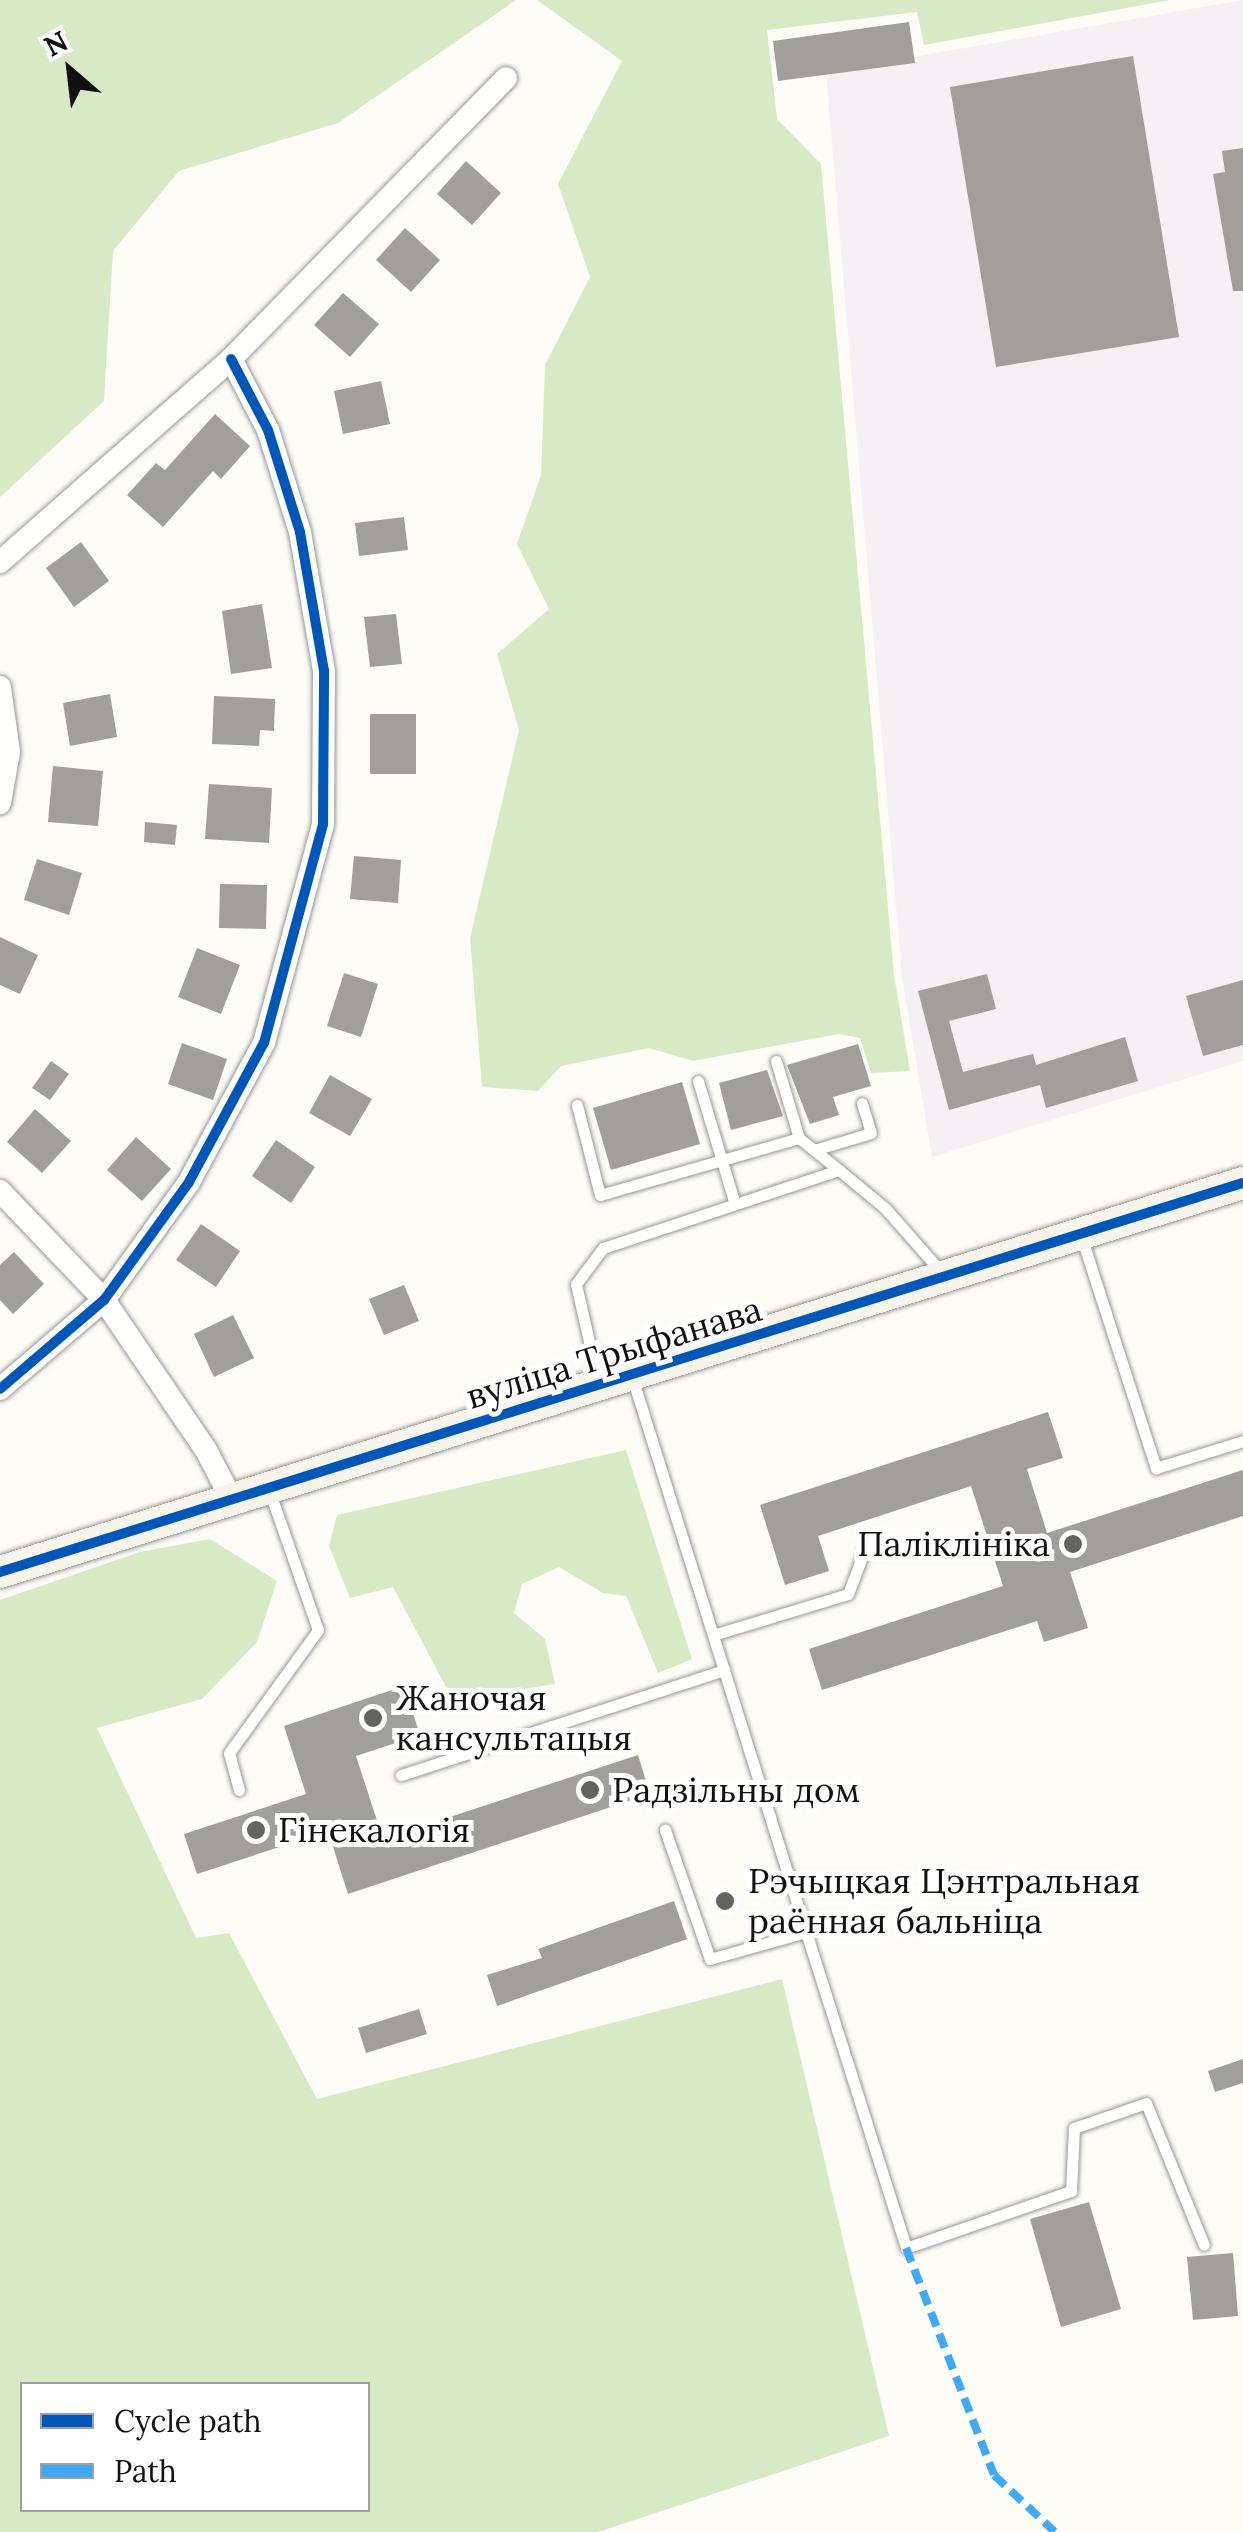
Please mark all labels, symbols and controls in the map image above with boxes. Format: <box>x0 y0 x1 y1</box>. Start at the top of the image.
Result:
north arrow <box>20 20 120 120</box>
text: N <box>38 23 74 64</box>
street label: вуліца Трыфанава <box>461 1288 767 1418</box>
place label: Паліклініка <box>857 1523 1050 1565</box>
marker: Паліклініка <box>1060 1531 1086 1557</box>
place label: Жаночая кансультацыя <box>396 1677 632 1759</box>
marker: Жаночая кансультацыя <box>360 1705 386 1731</box>
place label: Радзільны дом <box>612 1769 860 1811</box>
marker: Радзільны дом <box>577 1777 603 1803</box>
place label: Гінекалогія <box>278 1809 470 1851</box>
marker: Гінекалогія <box>243 1817 269 1843</box>
place label: Рэчыцкая Цэнтральная раённая бальніца <box>748 1860 1140 1942</box>
marker: Рэчыцкая Цэнтральная раённая бальніца <box>712 1888 738 1914</box>
legend <box>20 2382 370 2512</box>
text: Cycle path <box>114 2402 262 2440</box>
text: Path <box>114 2452 177 2490</box>

